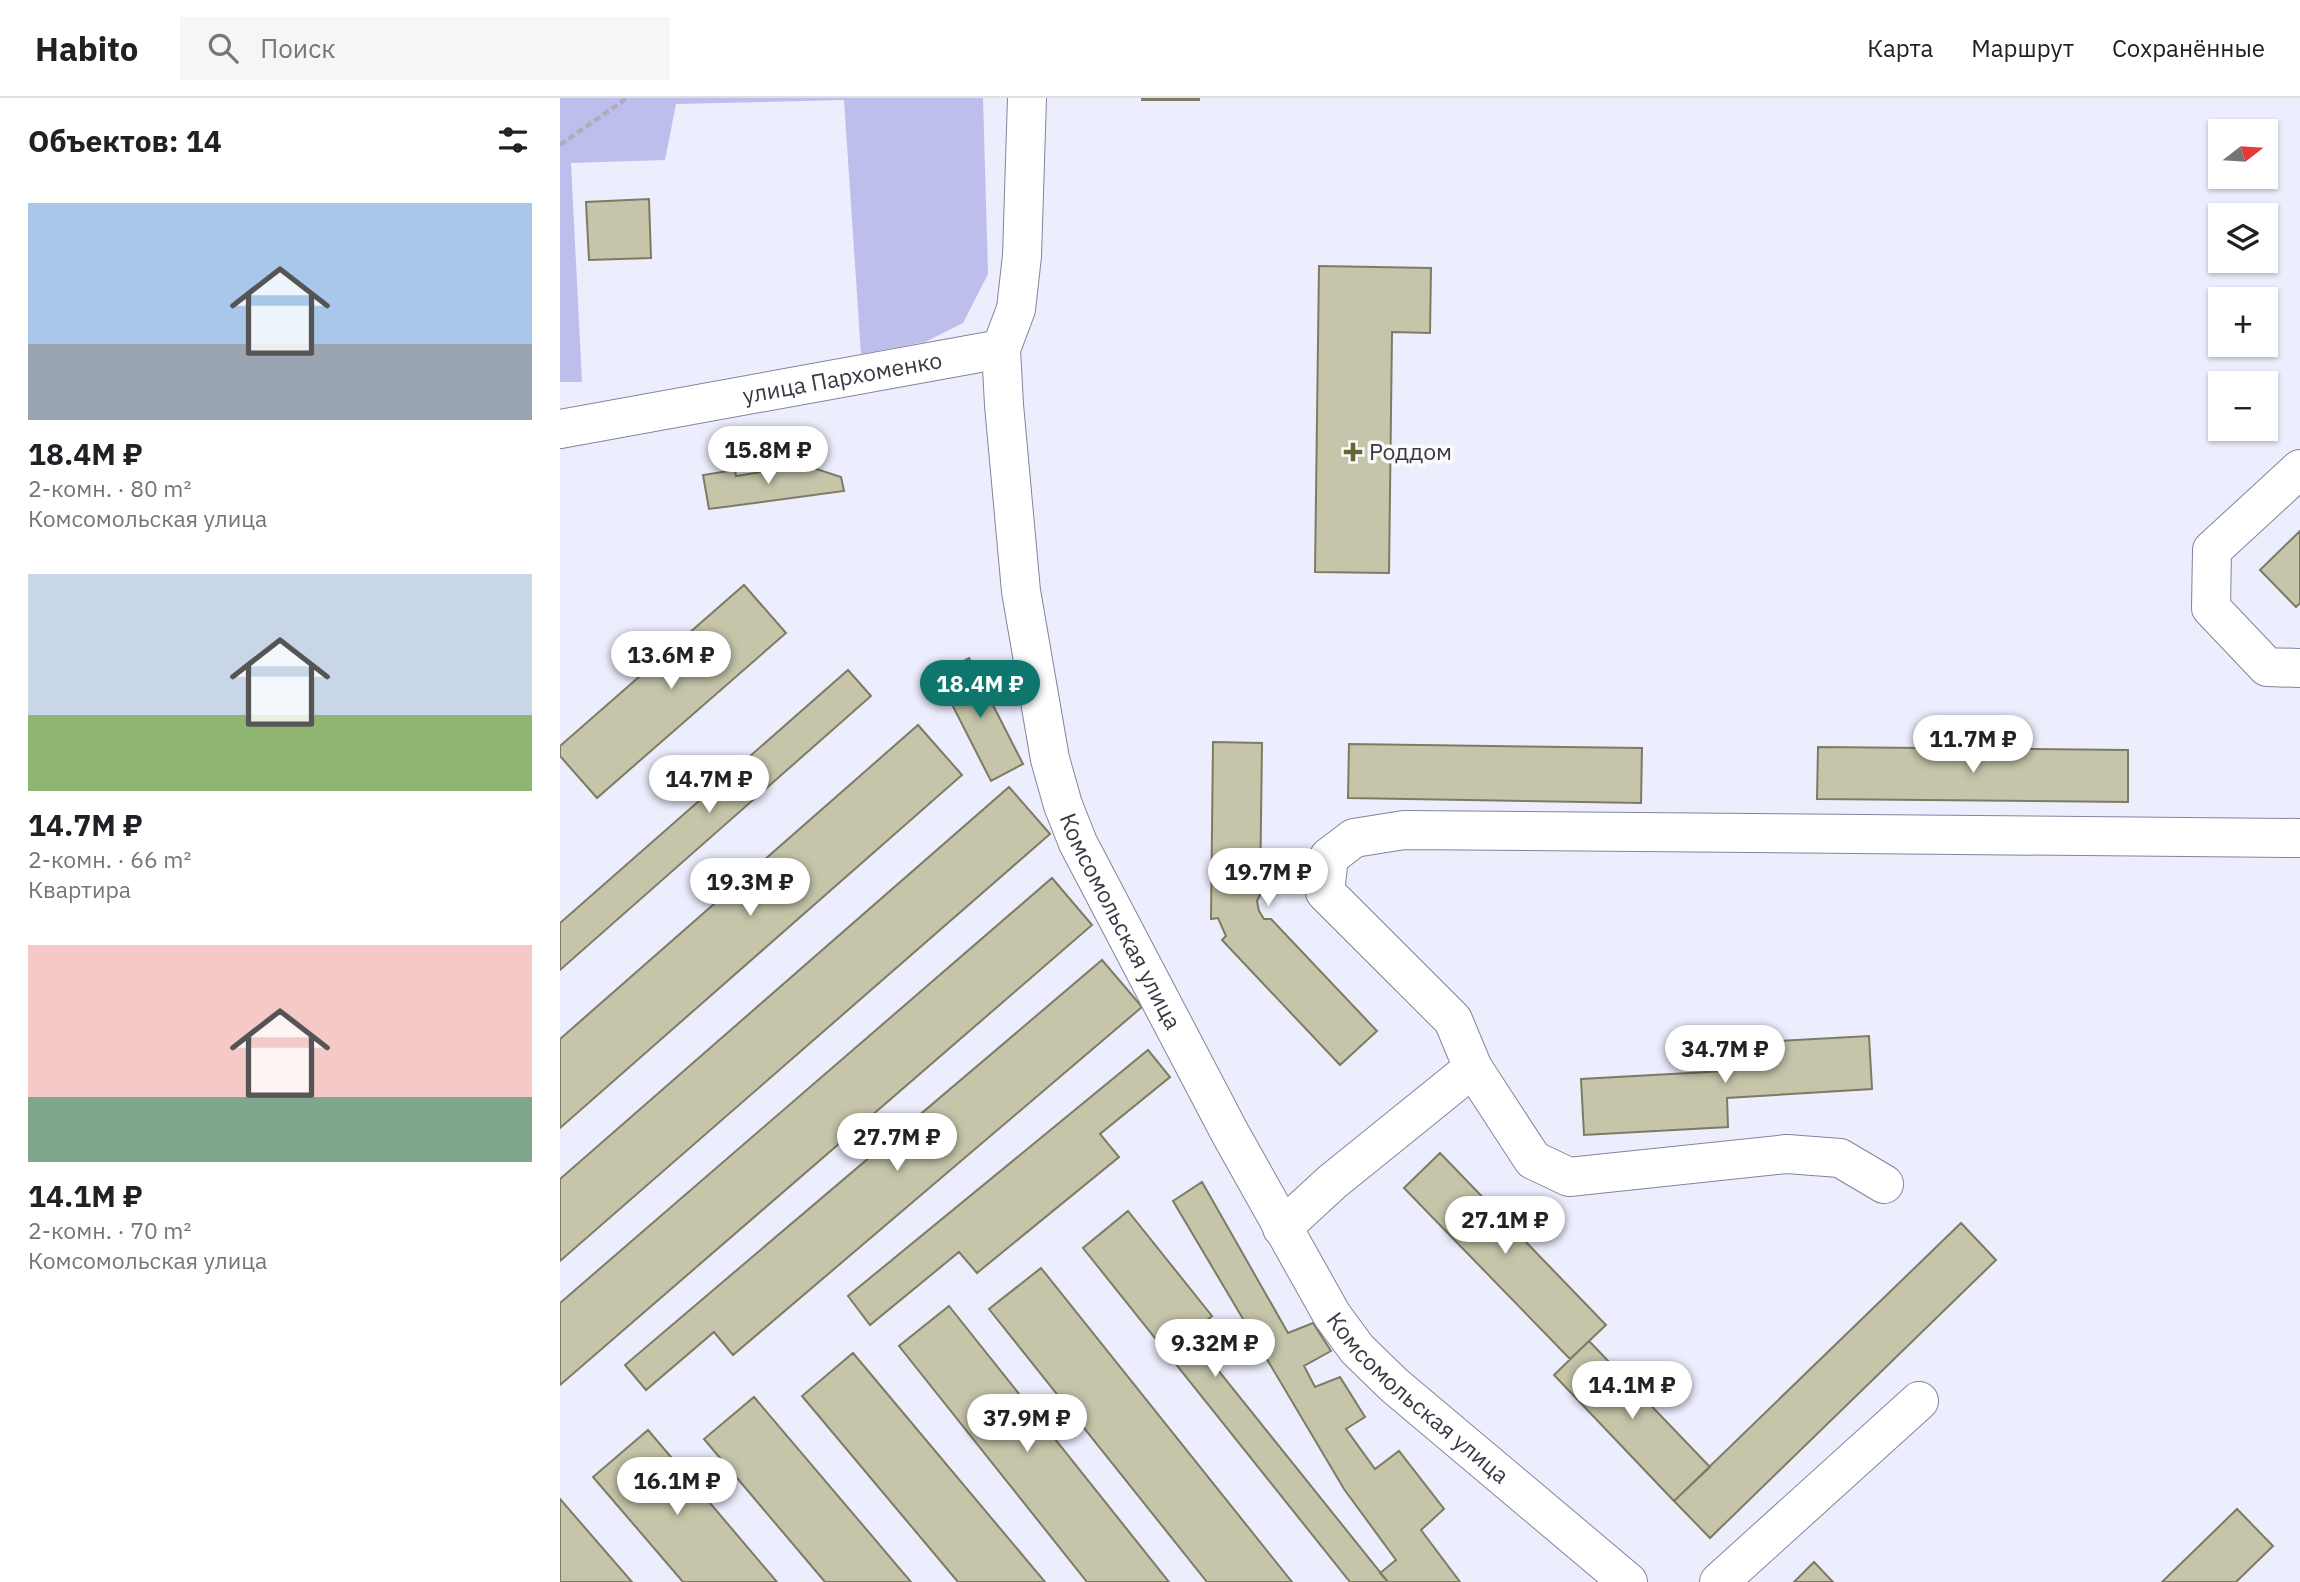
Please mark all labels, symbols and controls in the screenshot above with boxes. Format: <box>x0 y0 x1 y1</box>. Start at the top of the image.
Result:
search box <box>180 17 670 80</box>
text: Habito <box>35 27 138 70</box>
icon: search <box>204 29 242 67</box>
text: Поиск <box>260 31 336 65</box>
text: Карта <box>1867 32 1933 64</box>
text: Маршрут <box>1971 32 2074 64</box>
text: Сохранённые <box>2112 32 2265 64</box>
north arrow <box>2208 119 2278 189</box>
map controls <box>2208 119 2278 441</box>
text: Объектов: 14 <box>28 121 222 160</box>
icon: filters <box>494 121 532 159</box>
button: layers <box>2208 203 2278 273</box>
icon: home <box>217 248 343 374</box>
button: + <box>2208 287 2278 357</box>
street label: улица Пархоменко <box>740 344 944 410</box>
button: − <box>2208 371 2278 441</box>
pin: 15.8M ₽ <box>703 426 833 486</box>
text: 18.4M ₽ <box>28 434 143 473</box>
text: 15.8M ₽ <box>724 434 812 464</box>
place label: Роддом <box>1369 436 1452 466</box>
marker: Роддом <box>1343 442 1363 462</box>
text: 2-комн. · 80 m² <box>28 473 191 503</box>
text: Комсомольская улица <box>28 503 267 533</box>
icon: home <box>217 619 343 745</box>
pin: 13.6M ₽ <box>606 632 736 691</box>
text: 13.6M ₽ <box>627 639 715 669</box>
pin: 18.4M ₽ <box>915 660 1045 720</box>
text: 18.4M ₽ <box>936 668 1024 698</box>
pin: 11.7M ₽ <box>1908 716 2038 775</box>
text: 11.7M ₽ <box>1929 723 2017 753</box>
pin: 14.7M ₽ <box>644 756 774 815</box>
text: 14.7M ₽ <box>665 763 753 793</box>
text: 14.7M ₽ <box>28 805 143 844</box>
street label: Комсомольская улица <box>1054 808 1189 1034</box>
text: 2-комн. · 66 m² <box>28 844 191 874</box>
pin: 19.7M ₽ <box>1203 848 1333 908</box>
text: 19.7M ₽ <box>1224 856 1312 886</box>
pin: 19.3M ₽ <box>685 858 815 918</box>
text: 19.3M ₽ <box>706 866 794 896</box>
text: Квартира <box>28 874 131 904</box>
icon: home <box>217 990 343 1116</box>
pin: 34.7M ₽ <box>1660 1026 1790 1085</box>
text: 34.7M ₽ <box>1681 1033 1769 1063</box>
pin: 27.7M ₽ <box>832 1114 962 1173</box>
text: 27.7M ₽ <box>853 1121 941 1151</box>
text: 14.1M ₽ <box>28 1176 143 1215</box>
pin: 27.1M ₽ <box>1440 1196 1570 1256</box>
text: 27.1M ₽ <box>1461 1204 1549 1234</box>
text: 2-комн. · 70 m² <box>28 1215 191 1245</box>
text: Комсомольская улица <box>28 1245 267 1275</box>
street label: Комсомольская улица <box>1321 1306 1516 1490</box>
pin: 9.32M ₽ <box>1150 1320 1280 1379</box>
text: 9.32M ₽ <box>1171 1327 1259 1357</box>
pin: 14.1M ₽ <box>1567 1362 1697 1421</box>
text: 14.1M ₽ <box>1588 1369 1676 1399</box>
pin: 37.9M ₽ <box>962 1394 1092 1454</box>
text: 37.9M ₽ <box>983 1402 1071 1432</box>
pin: 16.1M ₽ <box>612 1458 742 1517</box>
text: 16.1M ₽ <box>633 1465 721 1495</box>

